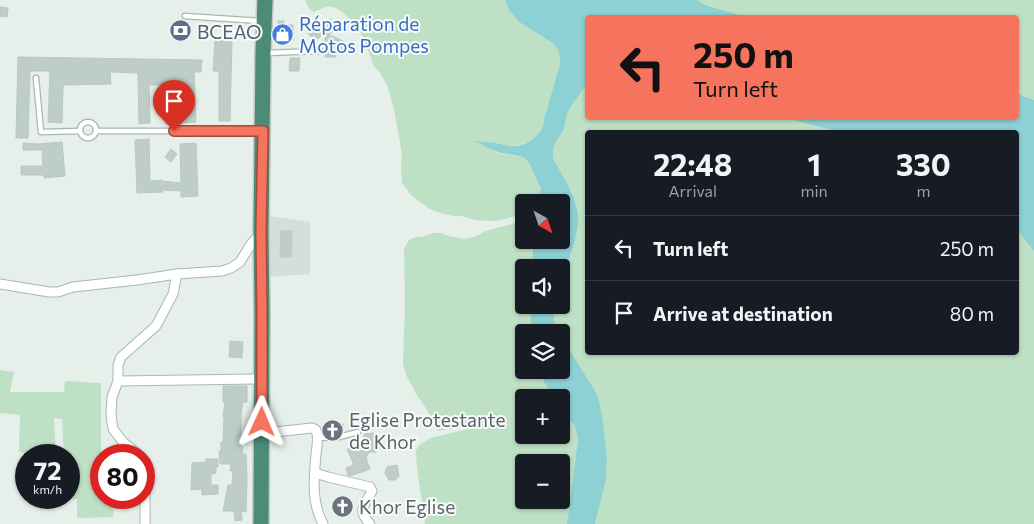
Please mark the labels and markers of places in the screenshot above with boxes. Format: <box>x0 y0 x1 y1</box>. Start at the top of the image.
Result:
place label: Réparation de Motos Pompes <box>299 12 429 57</box>
bank icon: BCEAO <box>169 19 193 43</box>
place label: BCEAO <box>197 20 262 43</box>
shop icon: Réparation de Motos Pompes <box>271 22 295 46</box>
pin <box>153 80 195 131</box>
place label: Eglise Protestante de Khor <box>349 408 506 453</box>
church icon: Eglise Protestante de Khor <box>321 418 345 442</box>
church icon: Khor Eglise <box>331 494 355 518</box>
place label: Khor Eglise <box>359 495 455 518</box>

